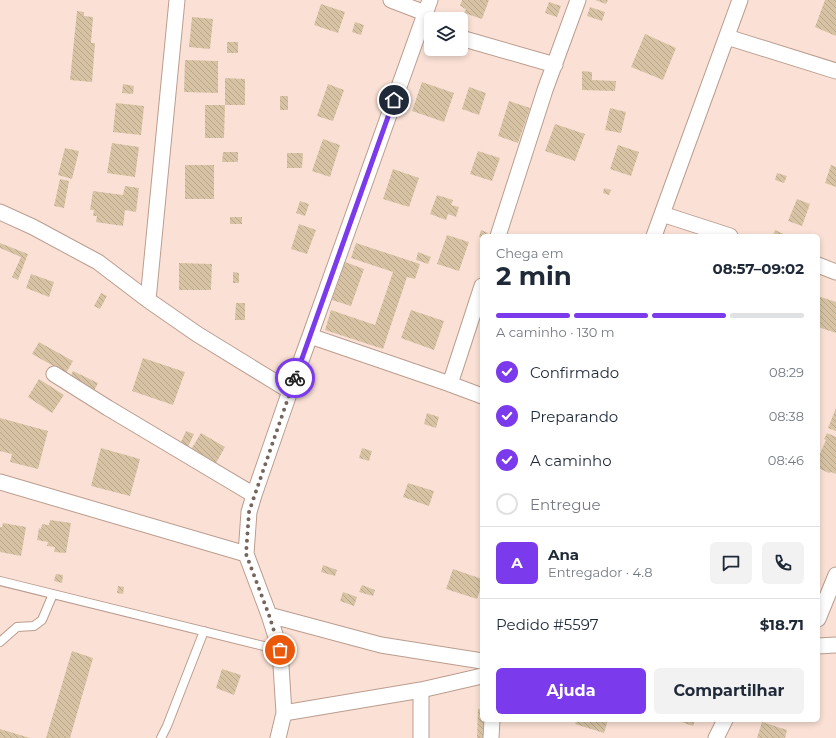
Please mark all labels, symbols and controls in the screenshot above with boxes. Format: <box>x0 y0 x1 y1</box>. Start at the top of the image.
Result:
map controls <box>424 12 468 56</box>
button: layers <box>424 12 468 56</box>
pin <box>377 83 411 117</box>
icon: home <box>383 89 405 111</box>
text: Chega em <box>496 245 563 261</box>
text: 08:57–09:02 <box>712 259 804 278</box>
text: 2 min <box>496 260 572 292</box>
text: A caminho · 130 m <box>496 324 615 340</box>
courier <box>275 358 315 398</box>
icon: check <box>496 361 518 383</box>
text: Confirmado <box>530 363 619 382</box>
text: 08:29 <box>769 364 804 380</box>
icon: bike <box>284 367 306 389</box>
icon: check <box>496 405 518 427</box>
text: Preparando <box>530 407 618 426</box>
text: 08:38 <box>769 408 804 424</box>
icon: check <box>496 449 518 471</box>
text: A caminho <box>530 451 612 470</box>
text: 08:46 <box>768 452 804 468</box>
text: Entregue <box>530 495 601 514</box>
button: chat <box>710 542 752 584</box>
button: phone <box>762 542 804 584</box>
text: Ana <box>548 545 579 564</box>
text: A <box>511 553 523 572</box>
text: Entregador · 4.8 <box>548 564 653 580</box>
text: Pedido #5597 <box>496 615 599 634</box>
text: $18.71 <box>760 615 804 634</box>
pin <box>263 633 297 667</box>
icon: bag <box>269 639 291 661</box>
button: Ajuda <box>496 668 646 714</box>
button: Compartilhar <box>654 668 804 714</box>

